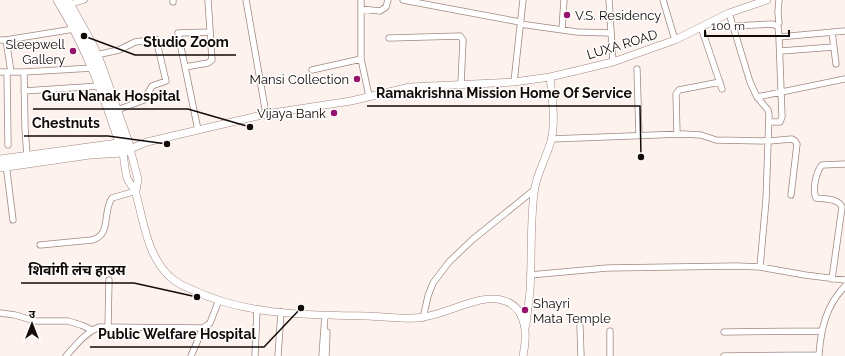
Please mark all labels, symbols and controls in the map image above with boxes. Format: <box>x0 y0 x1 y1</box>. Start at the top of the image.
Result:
place label: V.S. Residency <box>575 8 661 23</box>
marker: V.S. Residency <box>562 10 572 20</box>
scale bar <box>705 12 789 38</box>
text: 100 m <box>711 19 745 33</box>
street label: LUXA ROAD <box>585 27 659 62</box>
callout: Studio Zoom <box>135 29 236 55</box>
text: Studio Zoom <box>143 34 229 50</box>
place label: Sleepwell Gallery <box>5 37 65 67</box>
marker: Sleepwell Gallery <box>68 46 78 56</box>
place label: Mansi Collection <box>250 72 349 87</box>
marker: Mansi Collection <box>352 74 362 84</box>
callout: Ramakrishna Mission Home Of Service <box>367 80 640 106</box>
callout: Guru Nanak Hospital <box>33 83 188 109</box>
text: Ramakrishna Mission Home Of Service <box>376 85 633 101</box>
text: Guru Nanak Hospital <box>42 88 181 104</box>
place label: Vijaya Bank <box>257 106 326 121</box>
marker: Vijaya Bank <box>329 108 339 118</box>
callout: Chestnuts <box>24 110 108 136</box>
text: Chestnuts <box>32 115 100 131</box>
callout: शिवांगी लंच हाउस <box>21 257 134 283</box>
text: शिवांगी लंच हाउस <box>28 262 126 278</box>
place label: Shayri Mata Temple <box>533 296 611 326</box>
north arrow <box>12 304 52 344</box>
marker: Shayri Mata Temple <box>520 305 530 315</box>
text: उ <box>29 308 36 321</box>
callout: Public Welfare Hospital <box>90 321 264 347</box>
text: Public Welfare Hospital <box>98 326 256 342</box>

